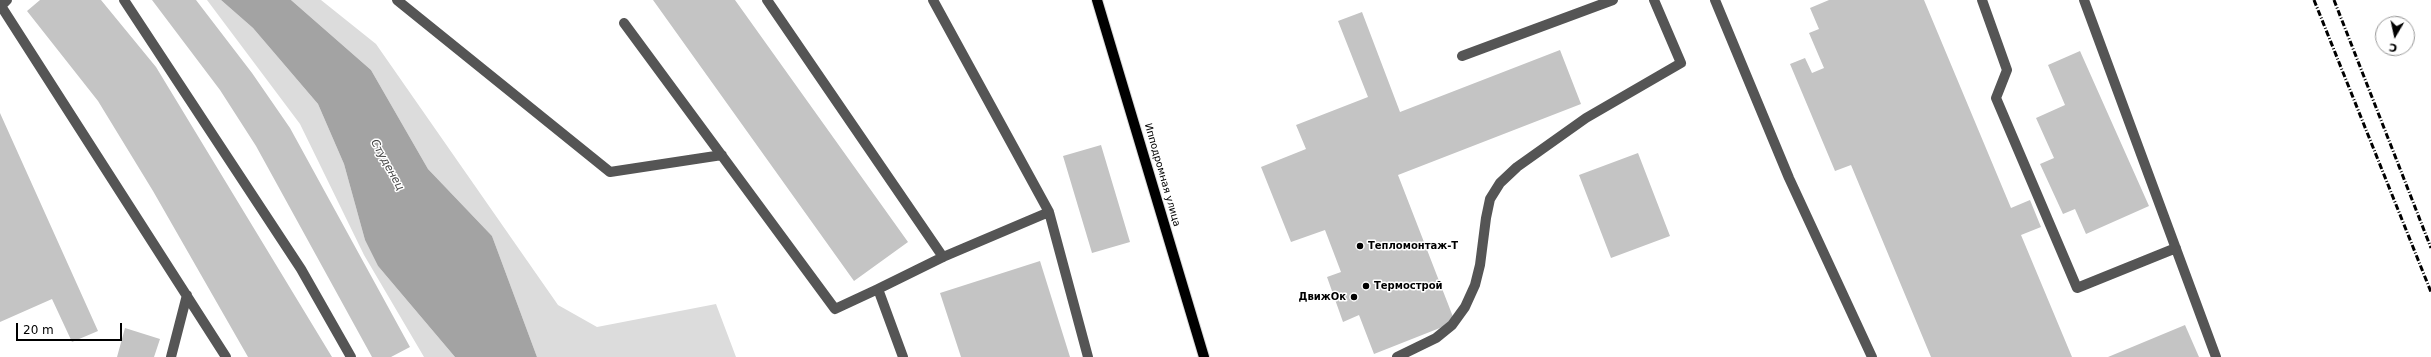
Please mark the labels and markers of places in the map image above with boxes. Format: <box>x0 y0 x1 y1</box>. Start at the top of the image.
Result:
place label: Тепломонтаж-Т <box>1368 240 1458 252</box>
marker: Тепломонтаж-Т <box>1355 241 1365 251</box>
place label: Термострой <box>1374 280 1443 292</box>
marker: Термострой <box>1361 281 1371 291</box>
place label: ДвижОк <box>1299 291 1346 303</box>
marker: ДвижОк <box>1349 292 1359 302</box>

